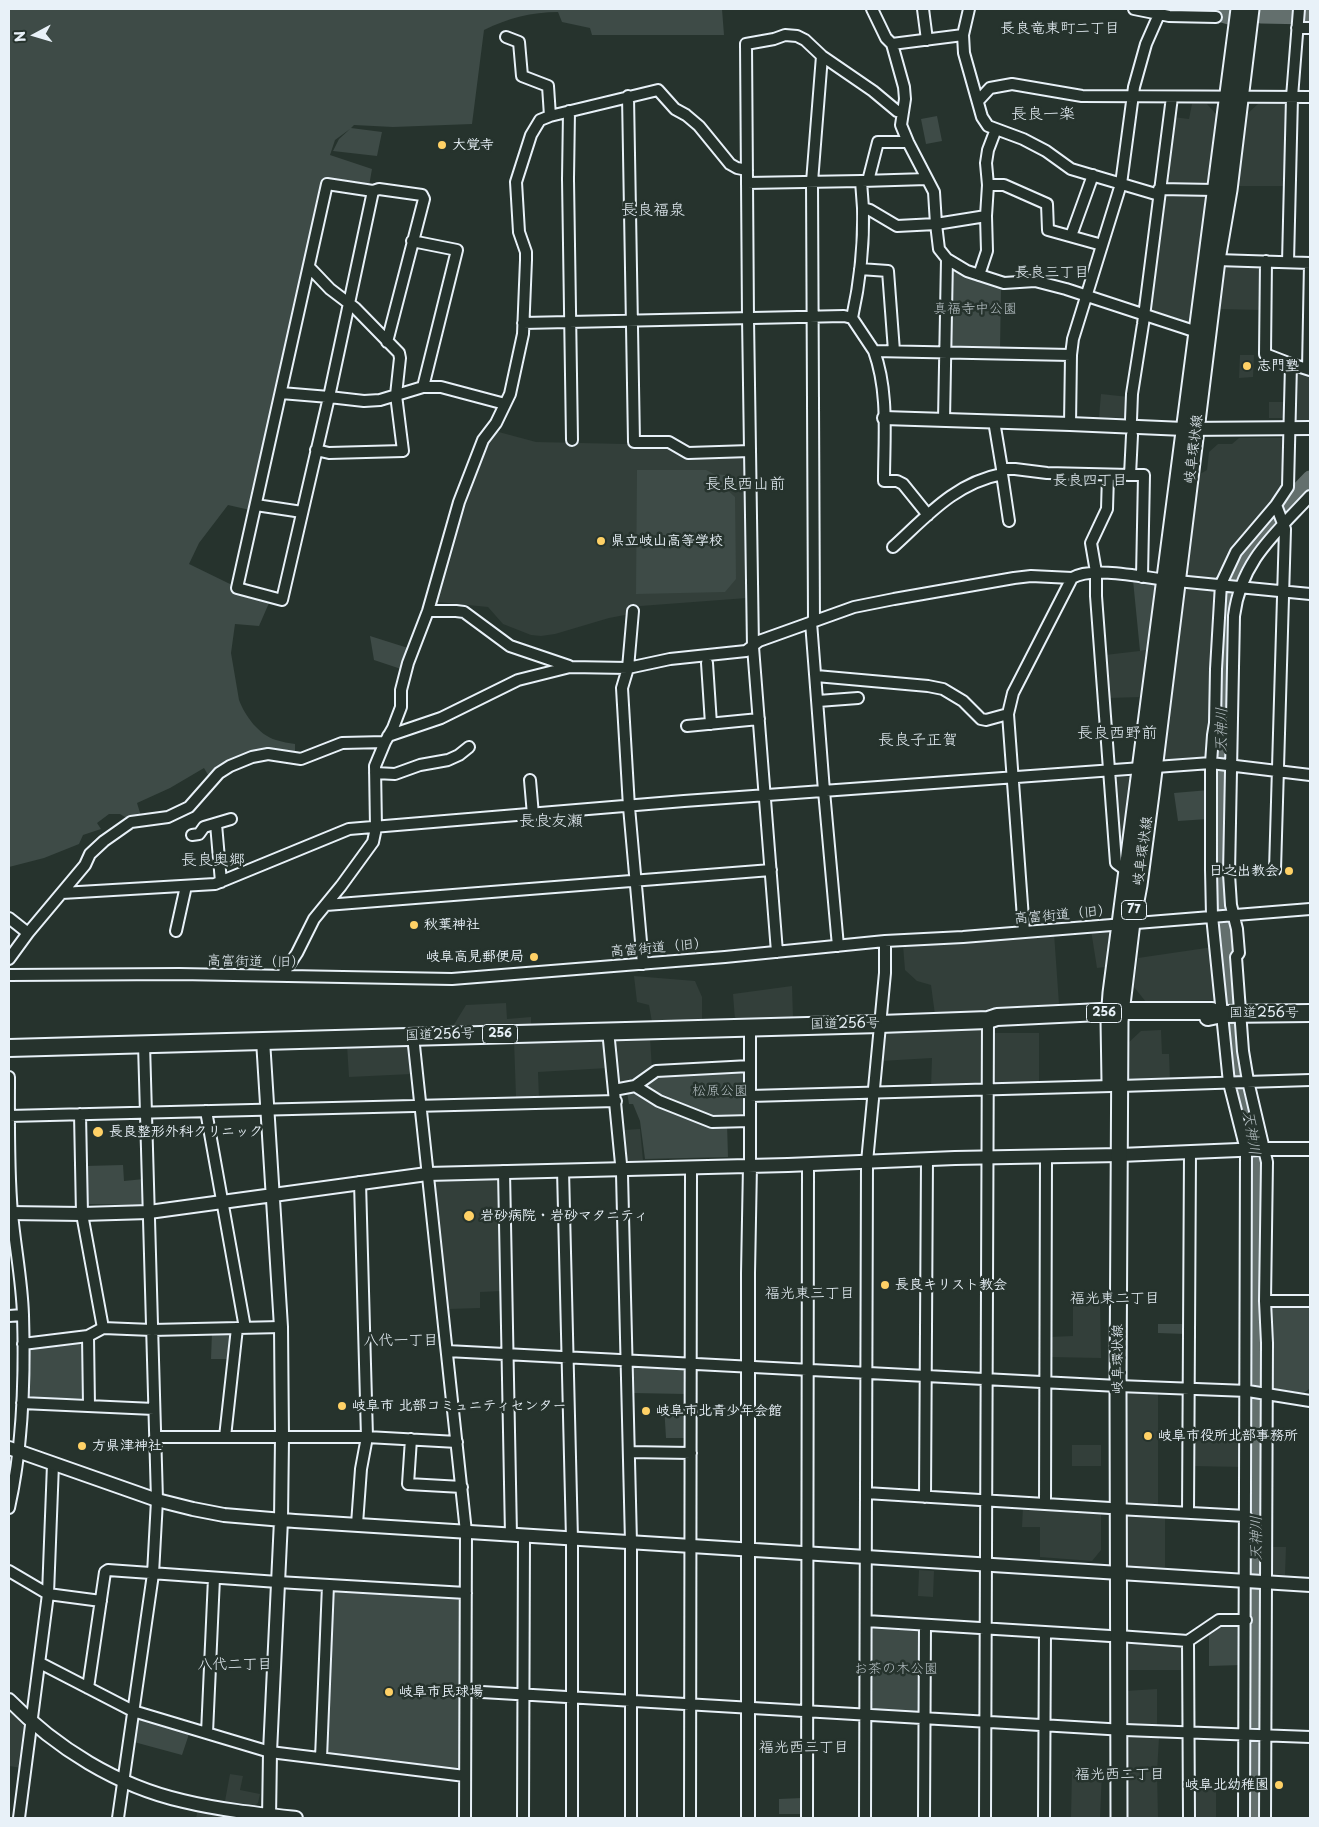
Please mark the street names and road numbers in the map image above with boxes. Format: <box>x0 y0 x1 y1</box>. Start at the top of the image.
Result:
street label: 岐阜環状線 <box>1181 413 1207 485</box>
street label: 岐阜環状線 <box>1130 815 1156 887</box>
road number: 77 <box>1122 900 1146 920</box>
street label: 高富街道（旧） <box>1013 902 1113 928</box>
street label: 高富街道（旧） <box>609 935 709 961</box>
street label: 高富街道（旧） <box>207 953 305 971</box>
road number: 256 <box>1086 1004 1122 1022</box>
street label: 国道256号 <box>1229 1005 1299 1021</box>
street label: 国道256号 <box>810 1015 880 1033</box>
road number: 256 <box>482 1024 518 1044</box>
street label: 国道256号 <box>405 1025 475 1045</box>
street label: 岐阜環状線 <box>1110 1324 1126 1394</box>

